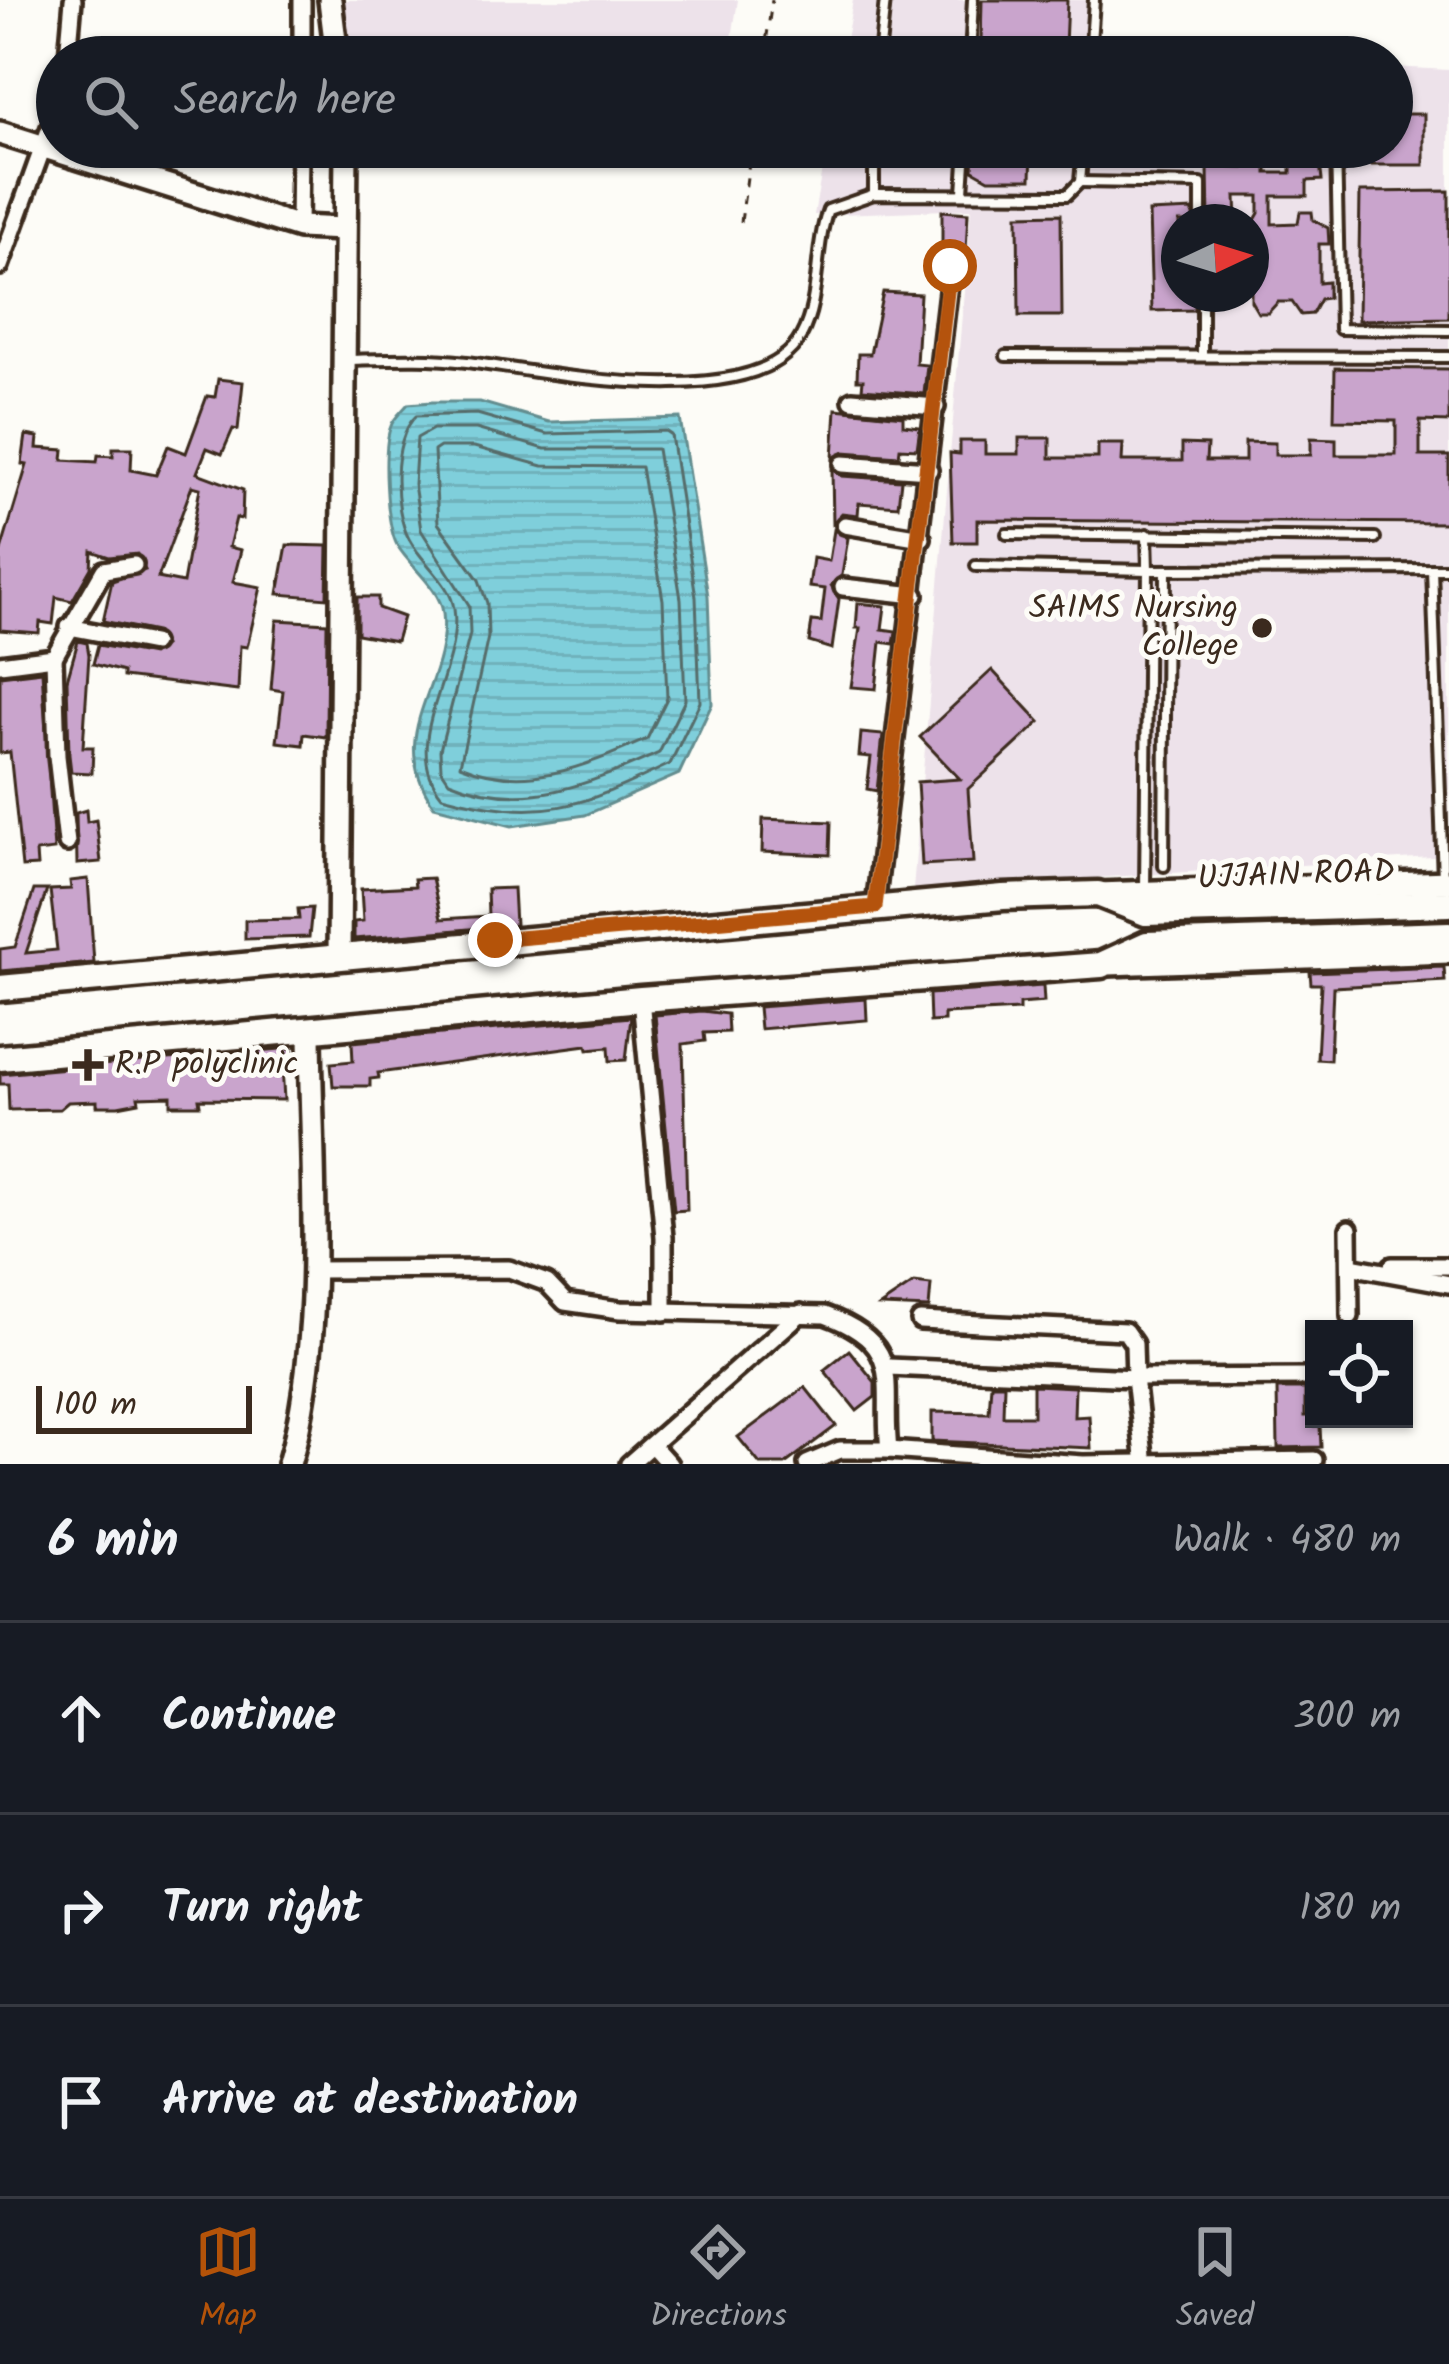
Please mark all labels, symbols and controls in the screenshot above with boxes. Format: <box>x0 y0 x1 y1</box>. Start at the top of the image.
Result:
search box <box>36 36 1413 168</box>
text: Search here <box>174 66 396 138</box>
icon: search <box>78 69 144 135</box>
north arrow <box>1161 204 1269 312</box>
route start <box>923 239 977 293</box>
place label: SAIMS Nursing College <box>1029 583 1238 674</box>
marker: SAIMS Nursing College <box>1249 615 1275 641</box>
street label: UJJAIN ROAD <box>1196 846 1396 906</box>
route end <box>468 913 522 967</box>
place label: R.P polyclinic <box>115 1039 298 1092</box>
marker: R.P polyclinic <box>72 1049 104 1081</box>
map controls <box>1305 1320 1413 1428</box>
button: locate <box>1305 1320 1413 1428</box>
scale bar <box>36 1380 252 1433</box>
text: 100 m <box>54 1380 137 1433</box>
text: 6 min <box>48 1502 179 1583</box>
text: Walk · 480 m <box>1173 1511 1401 1573</box>
text: Continue <box>162 1682 336 1754</box>
icon: ahead <box>48 1685 114 1751</box>
text: 300 m <box>1293 1687 1401 1749</box>
text: Turn right <box>162 1874 362 1946</box>
icon: right <box>48 1877 114 1943</box>
text: 180 m <box>1299 1879 1401 1941</box>
text: Arrive at destination <box>162 2066 578 2138</box>
icon: arrive <box>48 2069 114 2135</box>
tab: Map <box>195 2219 261 2344</box>
tab: Directions <box>650 2219 787 2344</box>
tab: Saved <box>1176 2219 1254 2344</box>

